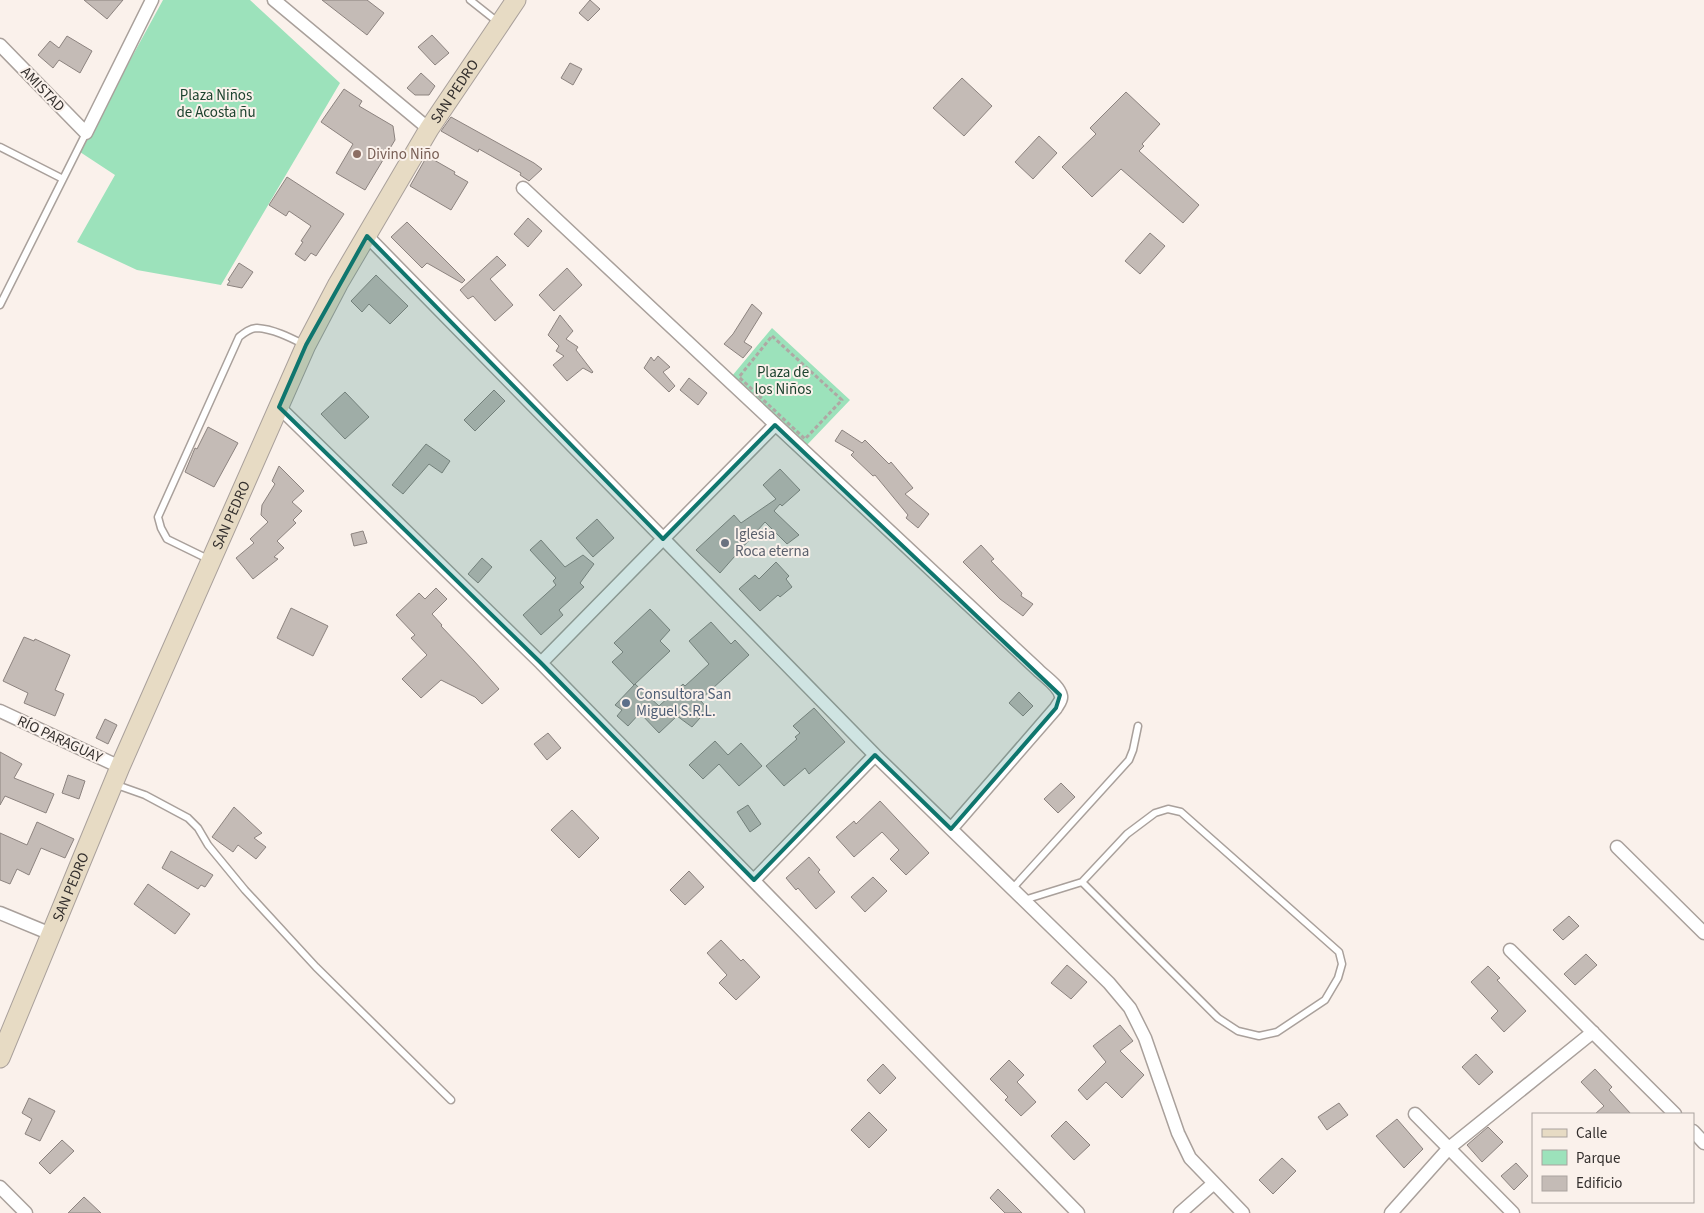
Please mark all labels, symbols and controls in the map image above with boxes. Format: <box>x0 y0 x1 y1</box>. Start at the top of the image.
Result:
street label: SAN PEDRO <box>426 55 484 128</box>
street label: AMISTAD <box>16 62 69 117</box>
park label: Plaza Niños de Acosta ñu <box>176 85 256 123</box>
place label: Divino Niño <box>367 144 440 165</box>
marker: Divino Niño <box>351 148 363 160</box>
park label: Plaza de los Niños <box>754 362 812 400</box>
street label: SAN PEDRO <box>207 478 256 553</box>
place label: Iglesia Roca eterna <box>735 524 809 562</box>
marker: Iglesia Roca eterna <box>719 537 731 549</box>
place label: Consultora San Miguel S.R.L. <box>636 684 731 722</box>
marker: Consultora San Miguel S.R.L. <box>620 697 632 709</box>
street label: RÍO PARAGUAY <box>14 711 107 769</box>
street label: SAN PEDRO <box>47 849 95 925</box>
legend <box>1532 1113 1694 1203</box>
text: Calle <box>1576 1123 1607 1144</box>
text: Parque <box>1576 1148 1620 1169</box>
text: Edificio <box>1576 1173 1623 1194</box>

